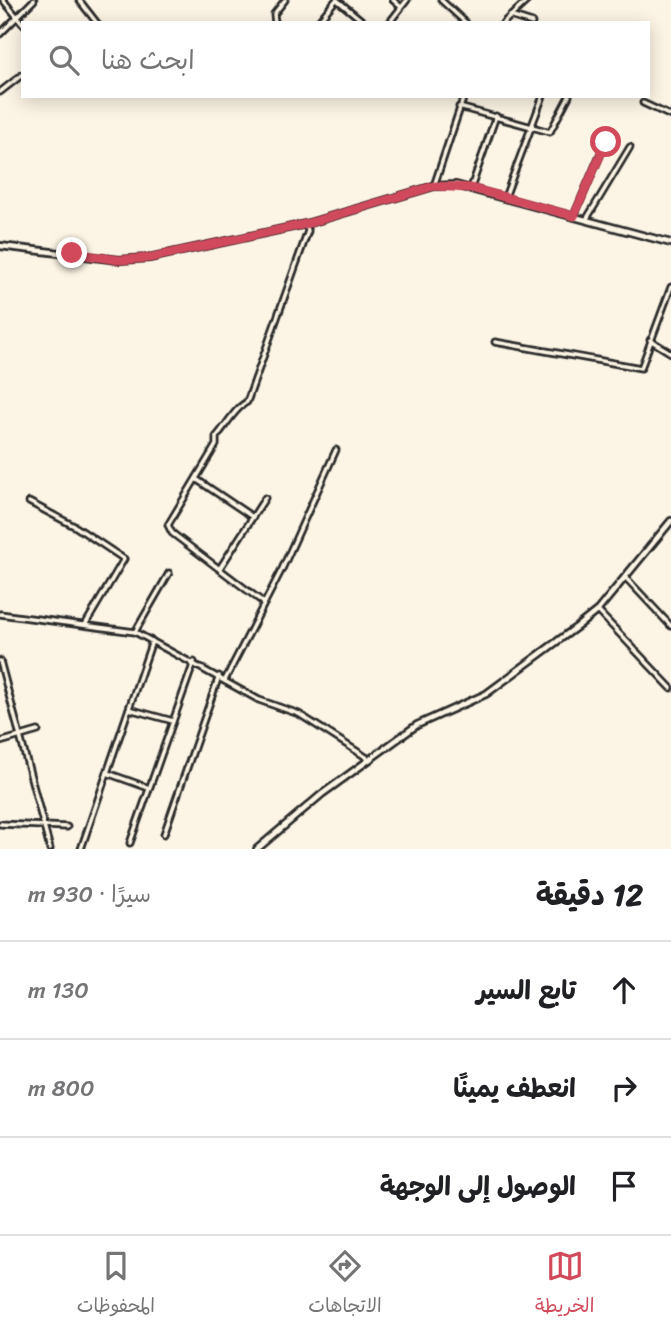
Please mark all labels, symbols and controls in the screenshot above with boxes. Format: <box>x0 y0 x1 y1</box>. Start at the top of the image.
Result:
search box <box>21 21 650 98</box>
text: ابحث هنا <box>101 37 195 83</box>
icon: search <box>45 41 83 79</box>
route start <box>590 126 621 157</box>
route end <box>56 237 87 268</box>
text: 12 دقيقة <box>536 868 643 922</box>
text: سيرًا · 930 m <box>28 874 151 915</box>
text: تابع السير <box>477 967 576 1013</box>
text: 130 m <box>28 970 89 1011</box>
icon: ahead <box>605 971 643 1009</box>
text: انعطف يمينًا <box>453 1065 576 1111</box>
text: 800 m <box>28 1068 95 1109</box>
icon: right <box>605 1069 643 1107</box>
text: الوصول إلى الوجهة <box>380 1163 576 1209</box>
icon: arrive <box>605 1167 643 1205</box>
tab: المحفوظات <box>77 1247 155 1322</box>
tab: الاتجاهات <box>308 1247 382 1322</box>
tab: الخريطة <box>535 1247 594 1322</box>

